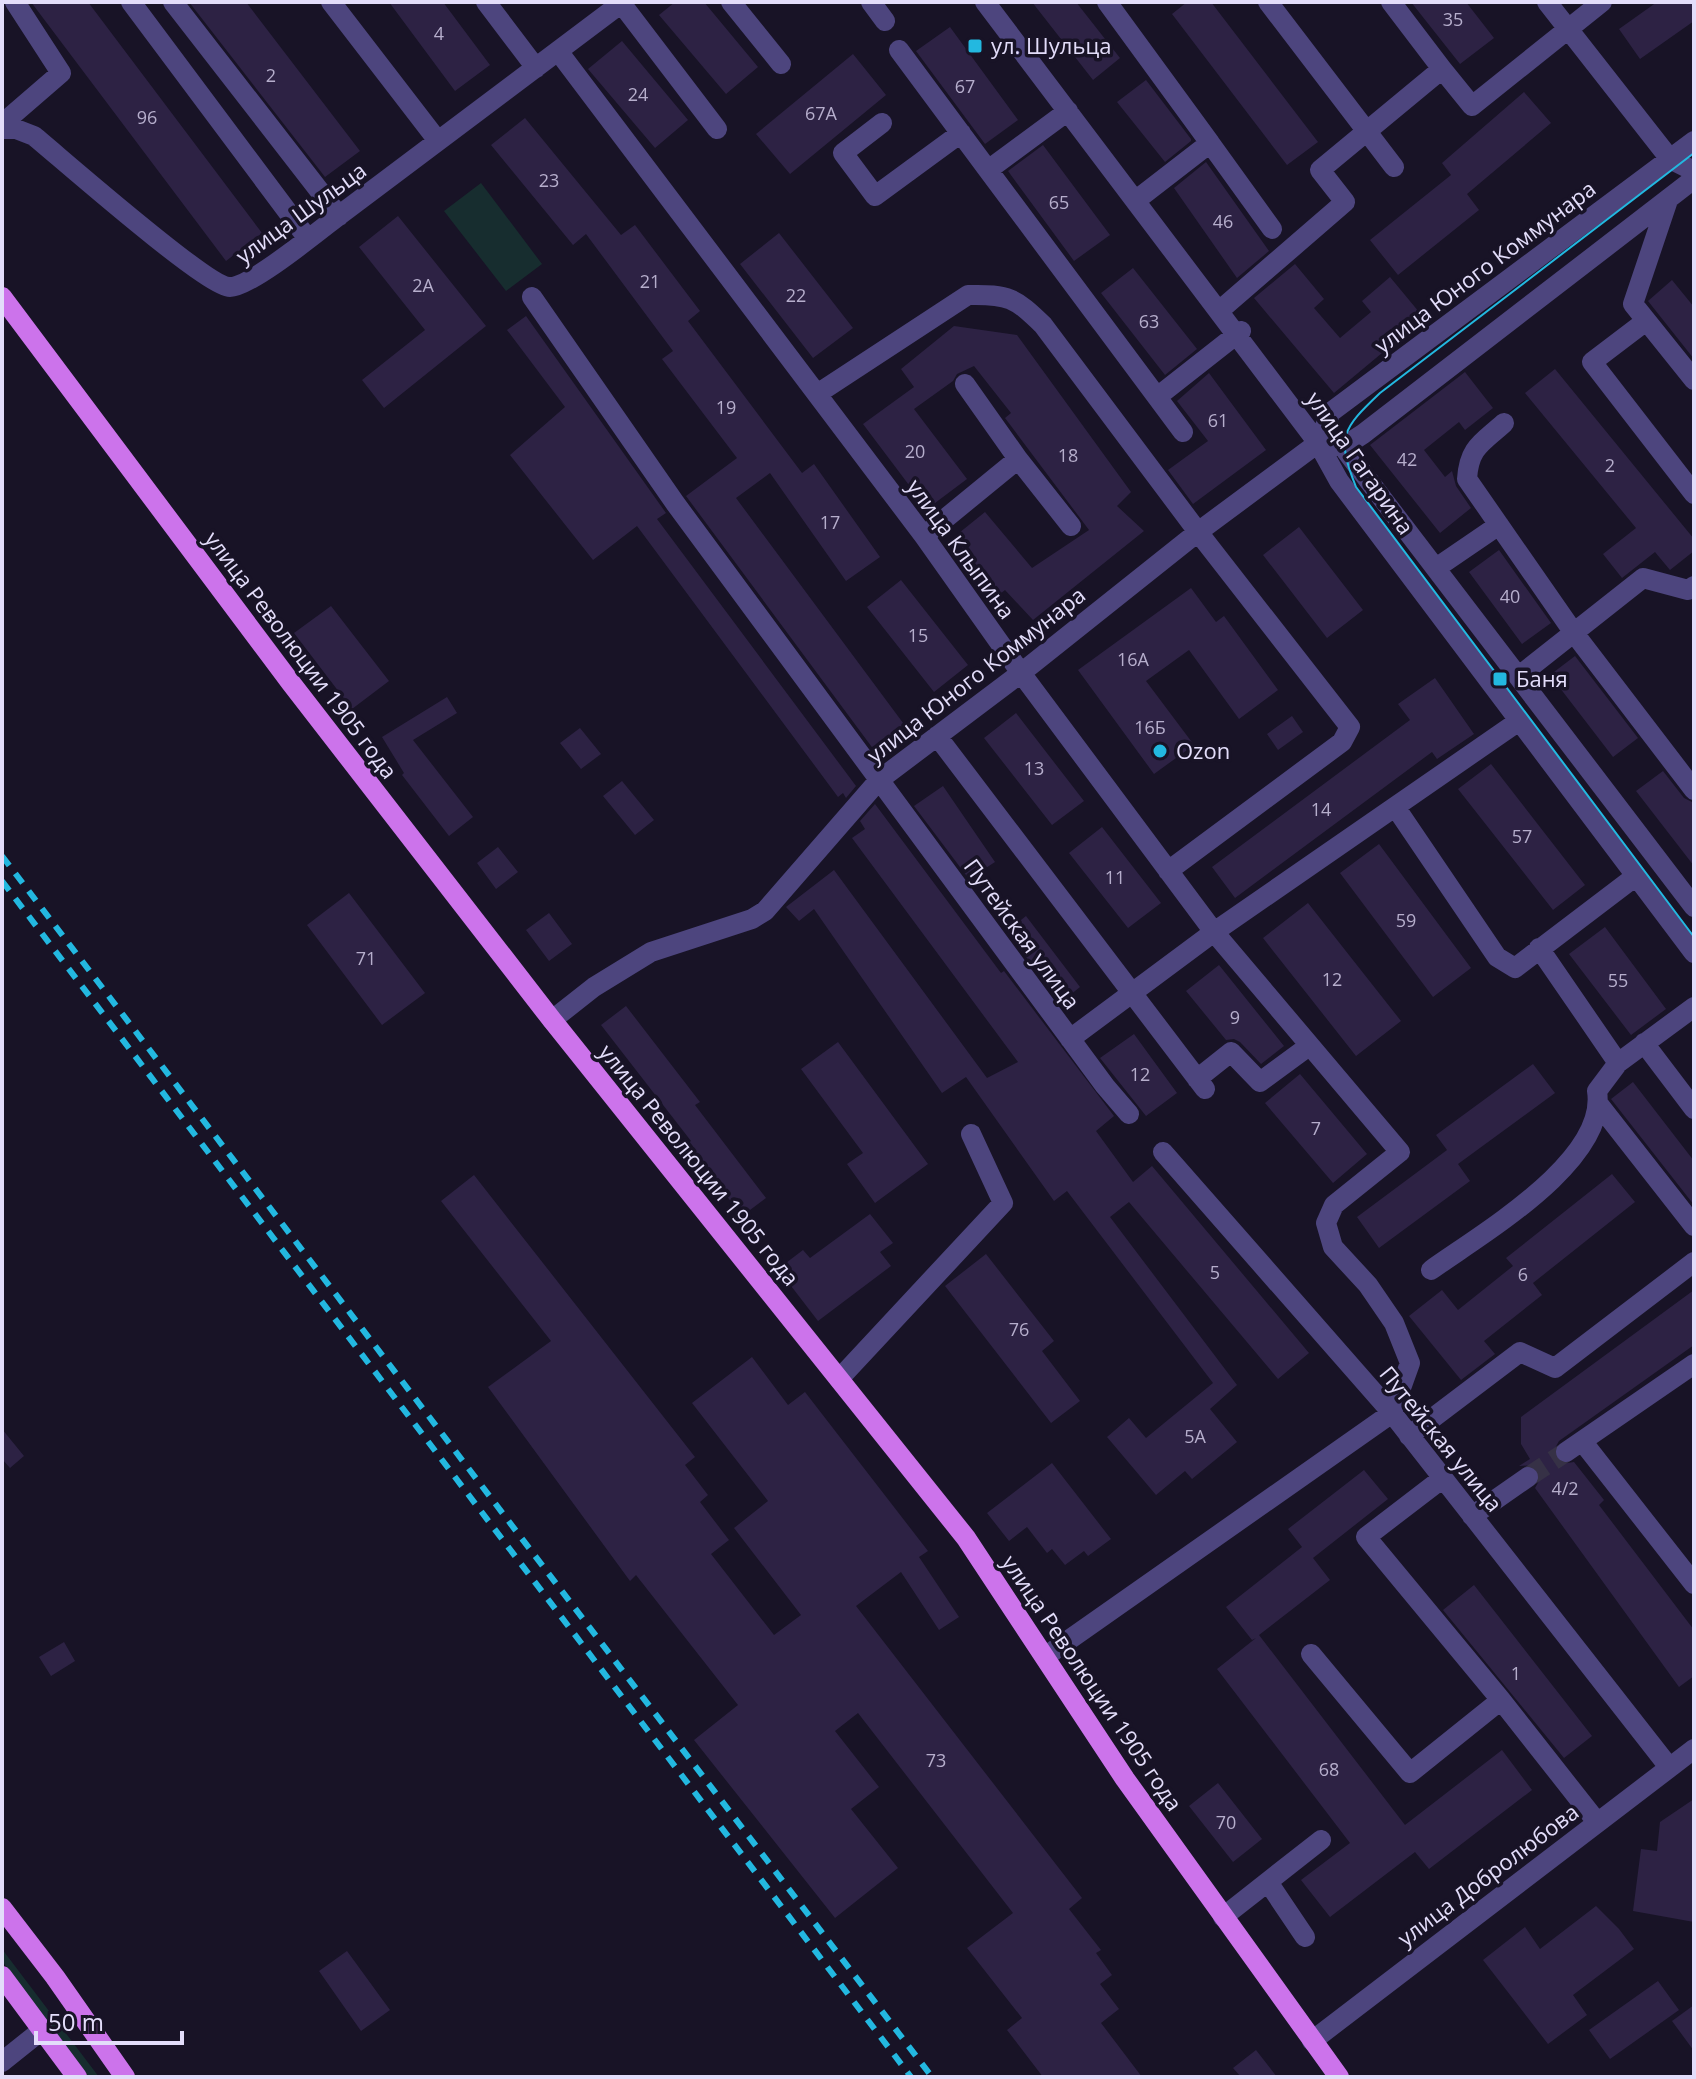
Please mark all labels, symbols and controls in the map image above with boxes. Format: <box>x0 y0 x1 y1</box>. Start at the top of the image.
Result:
house number: 35 <box>1443 7 1463 31</box>
house number: 4 <box>434 21 444 45</box>
place label: ул. Шульца <box>991 30 1111 60</box>
marker: ул. Шульца <box>966 37 984 55</box>
house number: 2 <box>266 63 276 87</box>
house number: 67 <box>955 74 975 98</box>
house number: 24 <box>628 82 648 106</box>
house number: 67А <box>805 101 838 125</box>
house number: 96 <box>137 105 157 129</box>
street label: улица Шульца <box>229 155 372 270</box>
house number: 23 <box>539 168 559 192</box>
street label: улица Юного Коммунара <box>1368 173 1601 359</box>
house number: 65 <box>1049 190 1069 214</box>
house number: 46 <box>1213 209 1233 233</box>
house number: 21 <box>640 269 660 293</box>
house number: 2А <box>412 273 434 297</box>
house number: 22 <box>786 283 806 307</box>
house number: 63 <box>1139 309 1159 333</box>
street label: улица Гагарина <box>1300 385 1421 540</box>
house number: 19 <box>716 395 736 419</box>
house number: 61 <box>1208 408 1228 432</box>
house number: 20 <box>905 439 925 463</box>
house number: 18 <box>1058 443 1078 467</box>
house number: 42 <box>1397 447 1417 471</box>
house number: 2 <box>1605 453 1615 477</box>
street label: улица Клыпина <box>901 472 1023 624</box>
house number: 17 <box>820 510 840 534</box>
street label: улица Революции 1905 года <box>199 525 405 784</box>
street label: улица Юного Коммунара <box>860 579 1091 769</box>
house number: 40 <box>1500 584 1520 608</box>
house number: 15 <box>908 623 928 647</box>
house number: 16А <box>1117 647 1150 671</box>
place label: Баня <box>1516 663 1568 693</box>
marker: Баня <box>1491 670 1509 688</box>
house number: 16Б <box>1134 715 1166 739</box>
place label: Ozon <box>1176 735 1230 765</box>
marker: Ozon <box>1151 742 1169 760</box>
house number: 13 <box>1024 756 1044 780</box>
house number: 14 <box>1311 797 1331 821</box>
house number: 57 <box>1512 824 1532 848</box>
street label: Путейская улица <box>958 852 1088 1015</box>
house number: 11 <box>1105 865 1125 889</box>
house number: 59 <box>1396 908 1416 932</box>
house number: 71 <box>356 946 376 970</box>
house number: 12 <box>1322 967 1342 991</box>
house number: 55 <box>1608 968 1628 992</box>
house number: 9 <box>1230 1005 1240 1029</box>
street label: улица Революции 1905 года <box>593 1037 807 1291</box>
house number: 12 <box>1130 1062 1150 1086</box>
house number: 7 <box>1311 1116 1321 1140</box>
house number: 5 <box>1210 1260 1220 1284</box>
house number: 6 <box>1518 1262 1528 1286</box>
house number: 76 <box>1009 1317 1029 1341</box>
street label: Путейская улица <box>1374 1359 1510 1518</box>
house number: 5А <box>1184 1424 1206 1448</box>
house number: 4/2 <box>1551 1476 1579 1500</box>
street label: улица Революции 1905 года <box>996 1549 1190 1816</box>
house number: 1 <box>1511 1661 1521 1685</box>
house number: 73 <box>926 1748 946 1772</box>
house number: 68 <box>1319 1757 1339 1781</box>
street label: улица Добролюбова <box>1391 1796 1584 1952</box>
house number: 70 <box>1216 1810 1236 1834</box>
scale bar <box>36 1995 182 2045</box>
text: 50 m <box>48 2005 104 2038</box>

